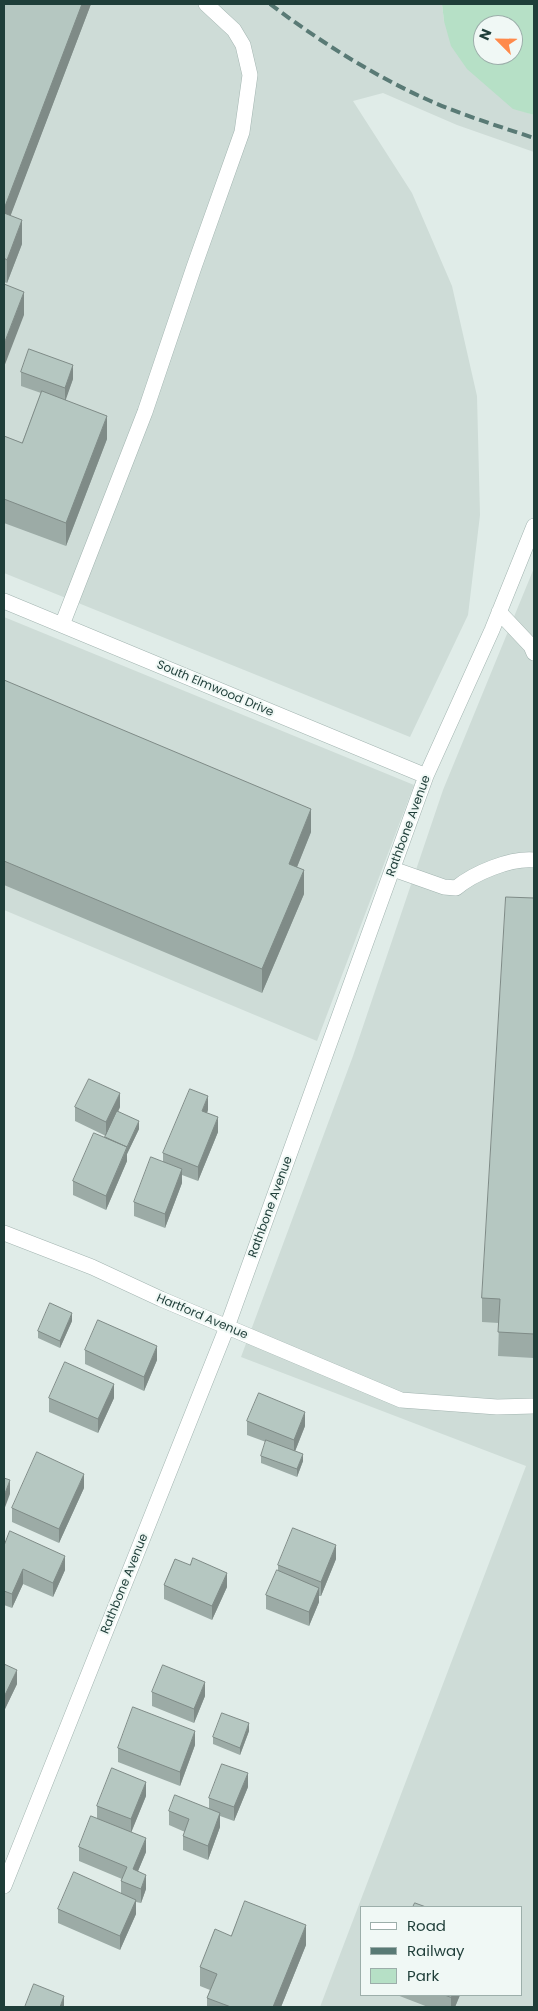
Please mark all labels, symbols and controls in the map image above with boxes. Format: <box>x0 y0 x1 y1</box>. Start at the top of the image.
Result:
north arrow <box>473 15 523 65</box>
text: N <box>474 26 496 43</box>
street label: South Elmwood Drive <box>154 658 276 720</box>
street label: Rathbone Avenue <box>384 773 434 879</box>
street label: Rathbone Avenue <box>246 1154 296 1260</box>
street label: Hartford Avenue <box>154 1291 250 1343</box>
street label: Rathbone Avenue <box>98 1532 152 1636</box>
legend <box>360 1906 523 1996</box>
text: Road <box>407 1915 446 1936</box>
text: Railway <box>407 1940 465 1961</box>
text: Park <box>407 1965 439 1986</box>

